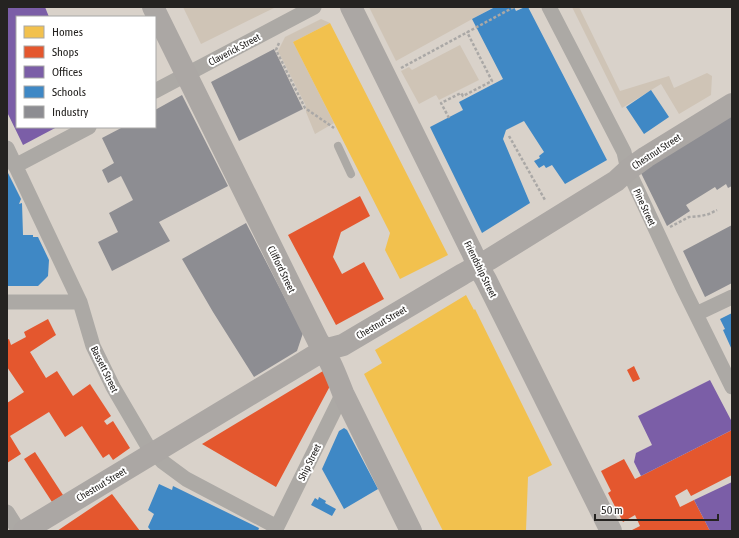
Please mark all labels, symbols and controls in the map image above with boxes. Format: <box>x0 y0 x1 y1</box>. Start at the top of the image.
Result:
legend <box>16 16 156 128</box>
text: Homes <box>52 25 83 39</box>
street label: Claverick Street <box>206 31 262 68</box>
text: Shops <box>52 45 78 59</box>
text: Offices <box>52 65 82 79</box>
text: Schools <box>52 85 86 99</box>
text: Industry <box>52 105 89 119</box>
street label: Chestnut Street <box>630 131 683 171</box>
street label: Pine Street <box>631 187 658 228</box>
street label: Friendship Street <box>462 239 499 300</box>
street label: Clifford Street <box>266 244 298 294</box>
street label: Chestnut Street <box>354 304 408 341</box>
street label: Bassett Street <box>89 344 121 394</box>
street label: Ship Street <box>296 442 323 482</box>
street label: Chestnut Street <box>74 465 128 504</box>
scale bar <box>595 496 718 522</box>
text: 50 m <box>601 503 623 517</box>

